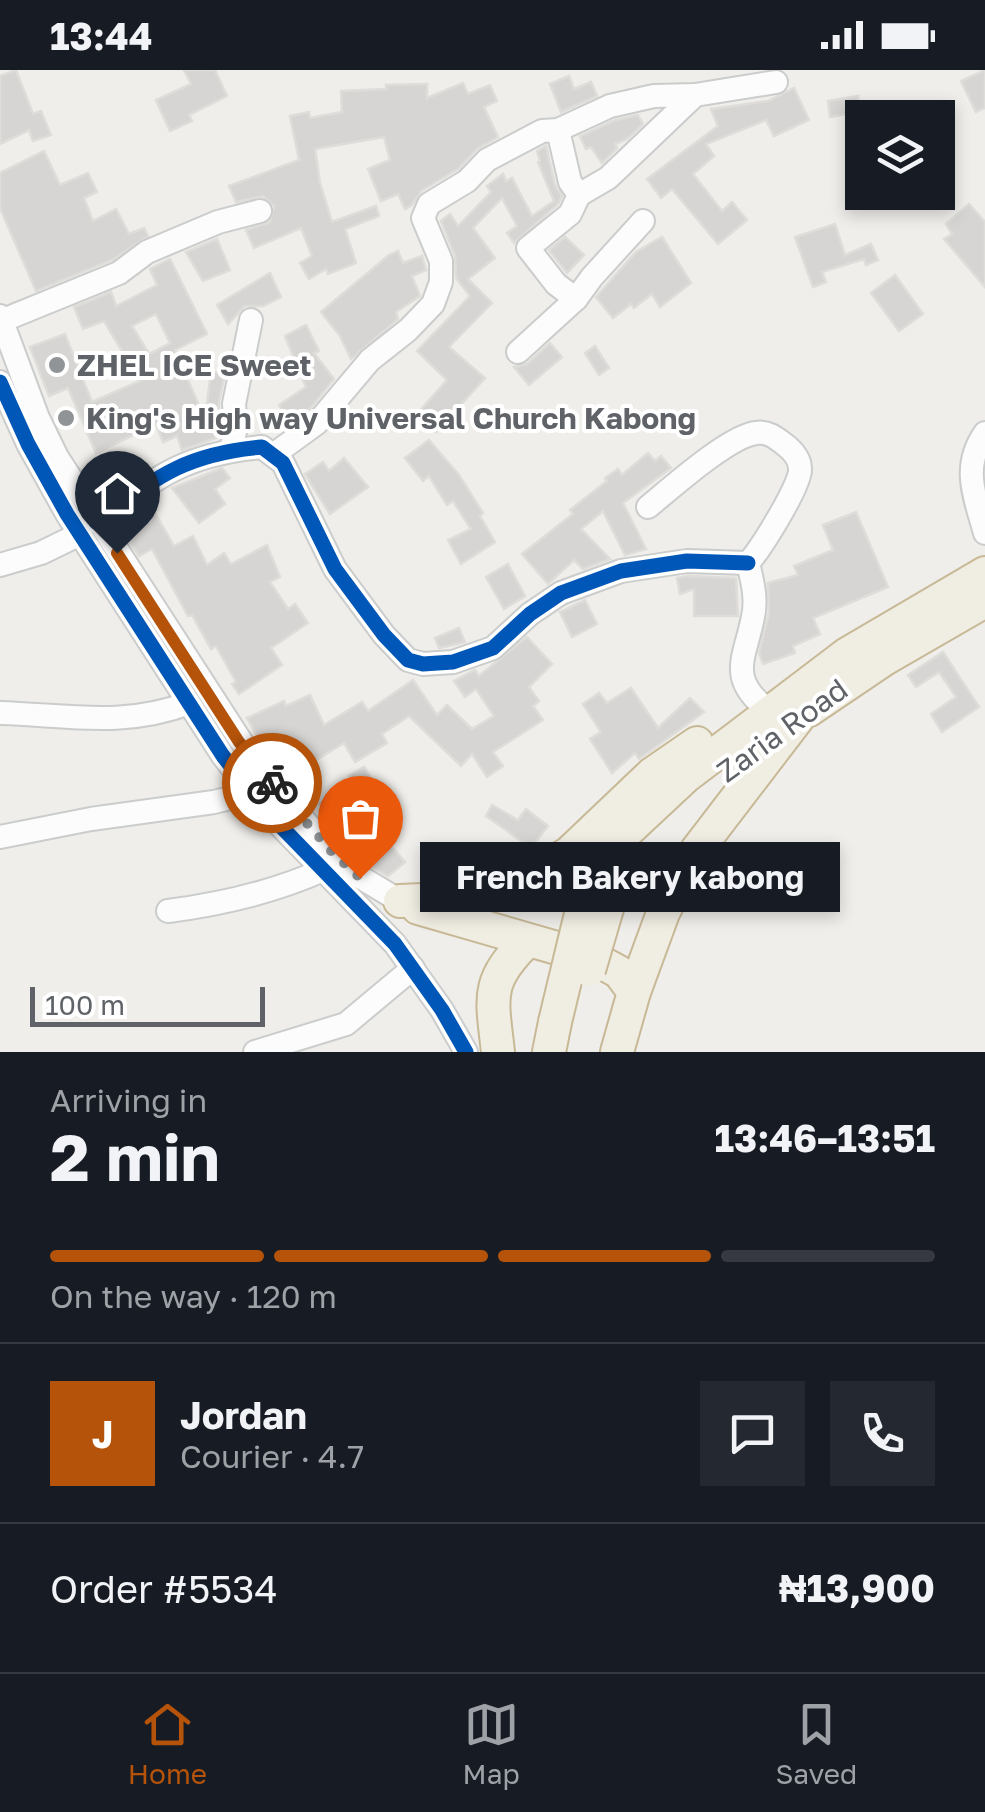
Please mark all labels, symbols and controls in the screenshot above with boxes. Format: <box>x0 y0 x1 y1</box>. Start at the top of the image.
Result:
text: 13:44 <box>50 13 152 58</box>
map controls <box>845 100 955 210</box>
button: layers <box>845 100 955 210</box>
place label: ZHEL ICE Sweet <box>77 347 312 383</box>
marker: ZHEL ICE Sweet <box>46 354 68 376</box>
place label: King's High way Universal Church Kabong <box>86 400 696 436</box>
marker: King's High way Universal Church Kabong <box>55 407 77 429</box>
pin <box>75 451 160 554</box>
icon: home <box>90 466 145 521</box>
street label: Zaria Road <box>710 671 854 789</box>
courier <box>222 733 322 833</box>
icon: bike <box>245 756 300 811</box>
pin <box>318 776 403 879</box>
icon: bag <box>333 791 388 846</box>
callout: French Bakery kabong <box>420 843 840 913</box>
text: French Bakery kabong <box>456 858 804 896</box>
scale bar <box>30 982 265 1026</box>
text: 100 m <box>45 988 125 1021</box>
text: Arriving in <box>50 1081 207 1119</box>
text: 13:46–13:51 <box>714 1115 935 1160</box>
text: 2 min <box>50 1117 220 1195</box>
text: On the way · 120 m <box>50 1277 337 1315</box>
button: chat <box>700 1381 805 1486</box>
button: phone <box>830 1381 935 1486</box>
text: Jordan <box>180 1392 307 1437</box>
text: J <box>92 1411 113 1456</box>
text: Courier · 4.7 <box>180 1437 364 1475</box>
text: ₦13,900 <box>779 1565 935 1610</box>
text: Order #5534 <box>50 1566 278 1611</box>
tab: Home <box>128 1697 207 1790</box>
tab: Map <box>463 1697 520 1790</box>
tab: Saved <box>775 1697 857 1790</box>

